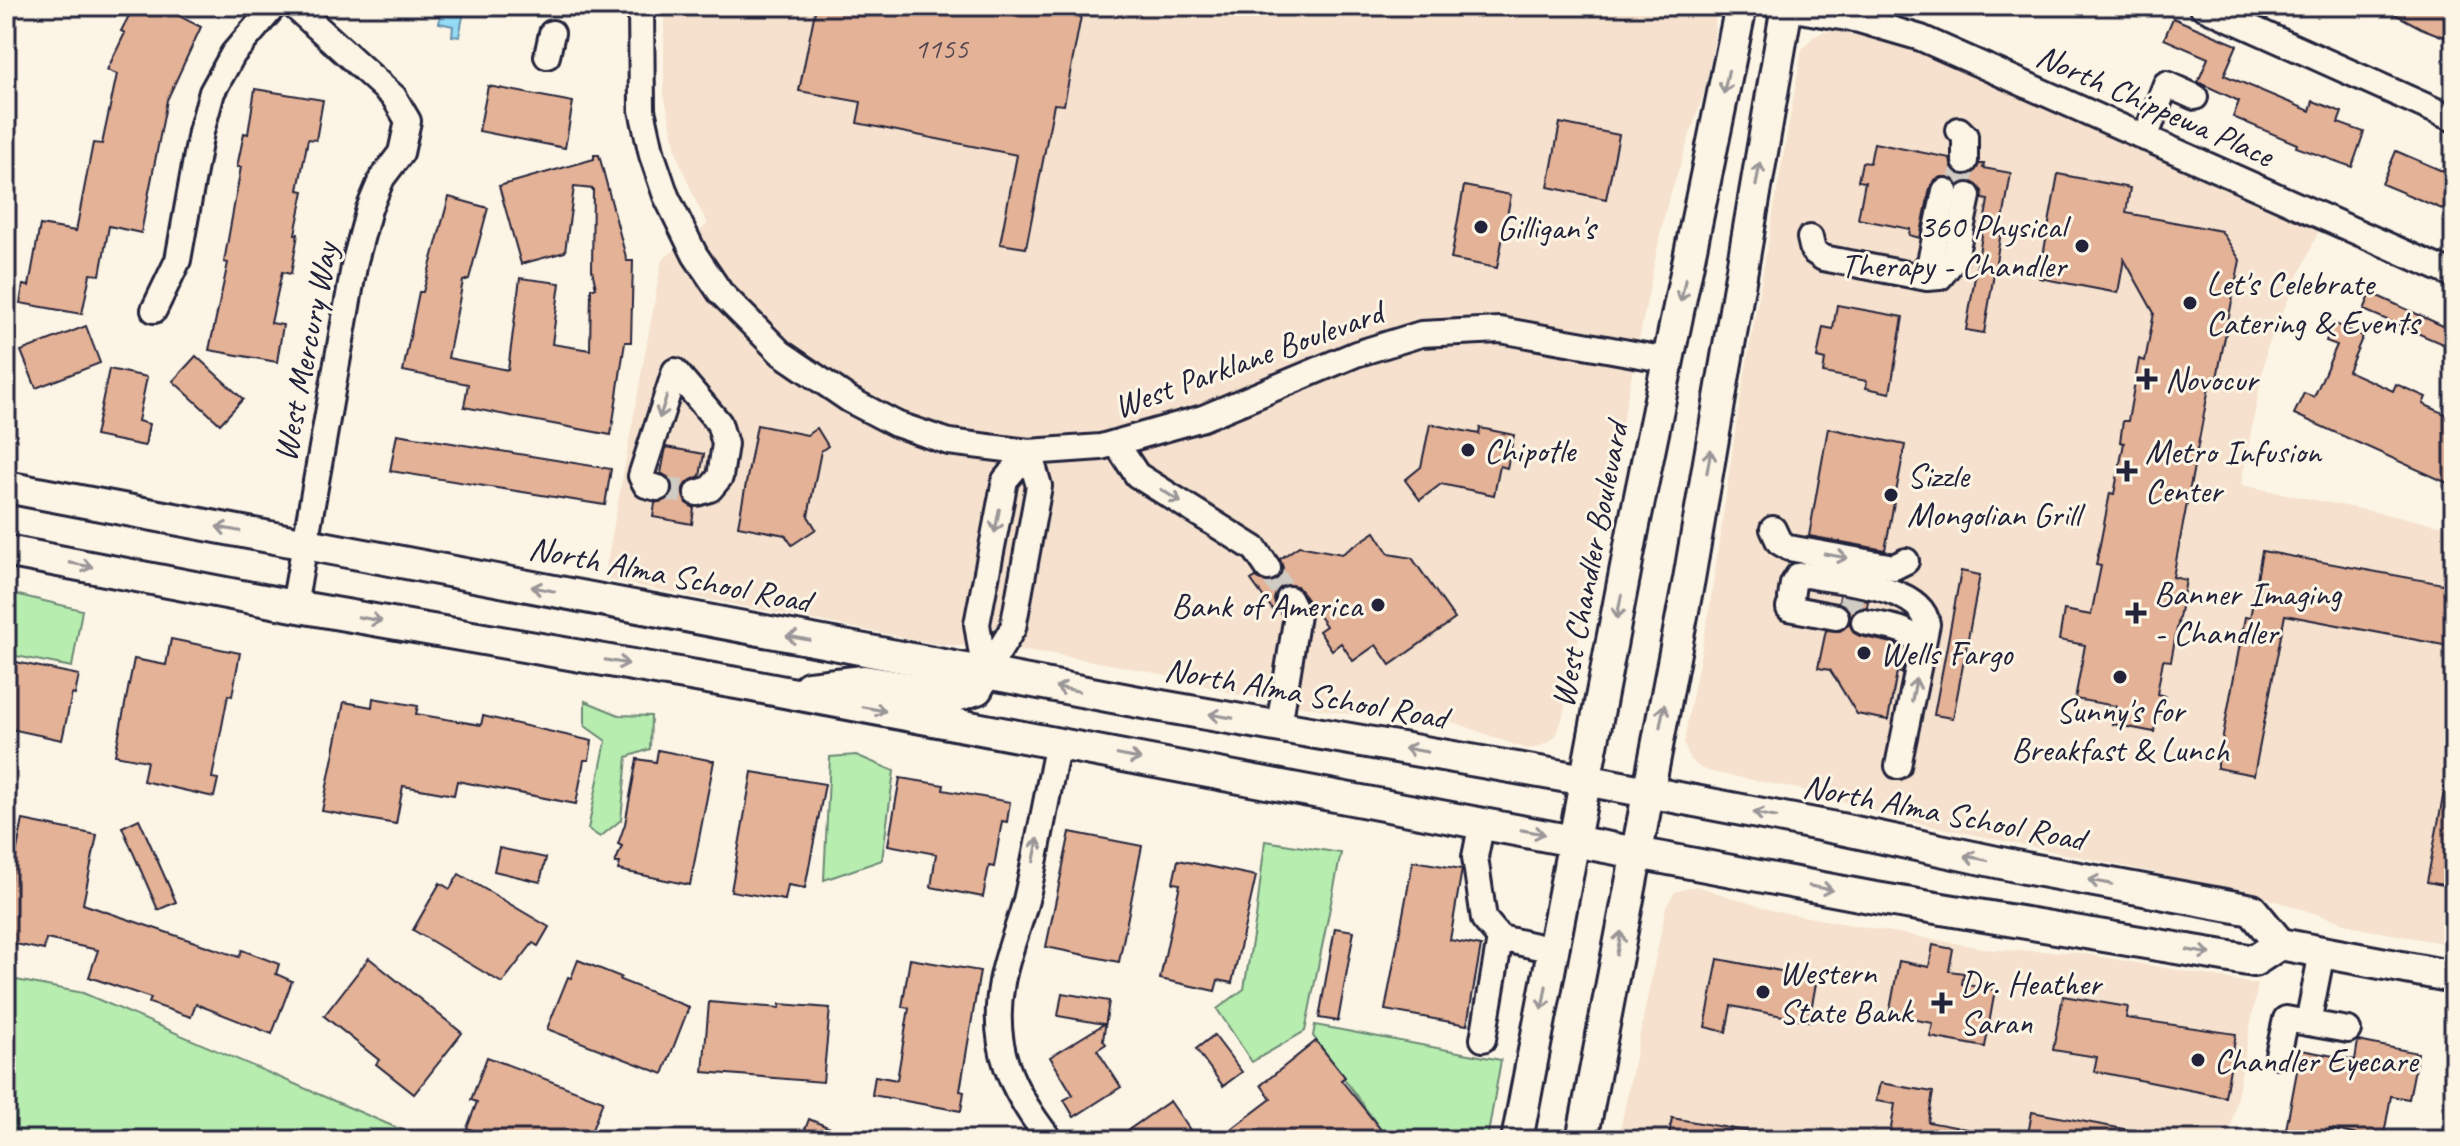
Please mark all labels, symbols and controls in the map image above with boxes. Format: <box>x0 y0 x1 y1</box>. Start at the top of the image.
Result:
house number: 1155 <box>914 29 969 67</box>
street label: North Chippewa Place <box>2030 34 2282 177</box>
one-way arrow <box>1717 69 1732 95</box>
one-way arrow <box>1752 162 1767 187</box>
place label: 360 Physical Therapy - Chandler <box>1841 205 2072 287</box>
place label: Gilligan's <box>1497 206 1598 249</box>
marker: Gilligan's <box>1472 218 1490 236</box>
street label: West Mercury Way <box>263 237 348 465</box>
marker: 360 Physical Therapy - Chandler <box>2073 237 2091 255</box>
place label: Let's Celebrate Catering & Events <box>2206 262 2422 344</box>
one-way arrow <box>1675 277 1690 303</box>
street label: West Parklane Boulevard <box>1108 289 1393 428</box>
marker: Let's Celebrate Catering & Events <box>2181 294 2199 312</box>
place label: Novocur <box>2165 358 2260 401</box>
marker: Novocur <box>2136 368 2158 390</box>
one-way arrow <box>655 394 669 419</box>
street label: West Chandler Boulevard <box>1540 413 1639 711</box>
place label: Chipotle <box>1484 429 1577 472</box>
place label: Metro Infusion Center <box>2145 430 2323 512</box>
marker: Chipotle <box>1459 441 1477 459</box>
one-way arrow <box>1702 448 1717 474</box>
place label: Sizzle Mongolian Grill <box>1907 454 2086 536</box>
marker: Metro Infusion Center <box>2116 460 2138 482</box>
marker: Sizzle Mongolian Grill <box>1882 486 1900 504</box>
one-way arrow <box>1159 489 1182 505</box>
one-way arrow <box>989 508 1004 533</box>
one-way arrow <box>215 520 241 535</box>
street label: North Alma School Road <box>525 526 819 623</box>
one-way arrow <box>1822 550 1848 565</box>
one-way arrow <box>68 559 93 574</box>
place label: Banner Imaging - Chandler <box>2154 572 2343 654</box>
one-way arrow <box>531 580 556 595</box>
place label: Bank of America <box>1171 584 1364 627</box>
one-way arrow <box>1610 594 1625 619</box>
marker: Bank of America <box>1369 596 1387 614</box>
marker: Banner Imaging - Chandler <box>2125 602 2147 624</box>
one-way arrow <box>357 613 383 628</box>
one-way arrow <box>786 629 812 644</box>
place label: Wells Fargo <box>1880 632 2014 675</box>
marker: Wells Fargo <box>1855 644 1873 662</box>
street label: North Alma School Road <box>1161 647 1455 740</box>
one-way arrow <box>604 656 629 671</box>
marker: Sunny's for Breakfast & Lunch <box>2111 668 2129 686</box>
one-way arrow <box>1907 677 1922 703</box>
one-way arrow <box>1055 680 1080 695</box>
place label: Sunny's for Breakfast & Lunch <box>2011 689 2229 771</box>
one-way arrow <box>861 702 886 717</box>
one-way arrow <box>1655 704 1670 729</box>
one-way arrow <box>1209 708 1234 723</box>
one-way arrow <box>1404 741 1429 756</box>
one-way arrow <box>1116 750 1142 765</box>
street label: North Alma School Road <box>1799 764 2093 861</box>
one-way arrow <box>1752 806 1778 821</box>
one-way arrow <box>1520 825 1545 840</box>
one-way arrow <box>1029 837 1044 863</box>
one-way arrow <box>1963 850 1989 865</box>
one-way arrow <box>2088 873 2113 888</box>
one-way arrow <box>1808 881 1833 896</box>
one-way arrow <box>1612 930 1627 956</box>
one-way arrow <box>2186 945 2211 960</box>
place label: Western State Bank <box>1779 951 1914 1033</box>
place label: Dr. Heather Saran <box>1960 962 2104 1044</box>
marker: Western State Bank <box>1754 983 1772 1001</box>
one-way arrow <box>1535 985 1550 1010</box>
marker: Dr. Heather Saran <box>1931 992 1953 1014</box>
place label: Chandler Eyecare <box>2214 1039 2419 1082</box>
marker: Chandler Eyecare <box>2189 1051 2207 1069</box>

